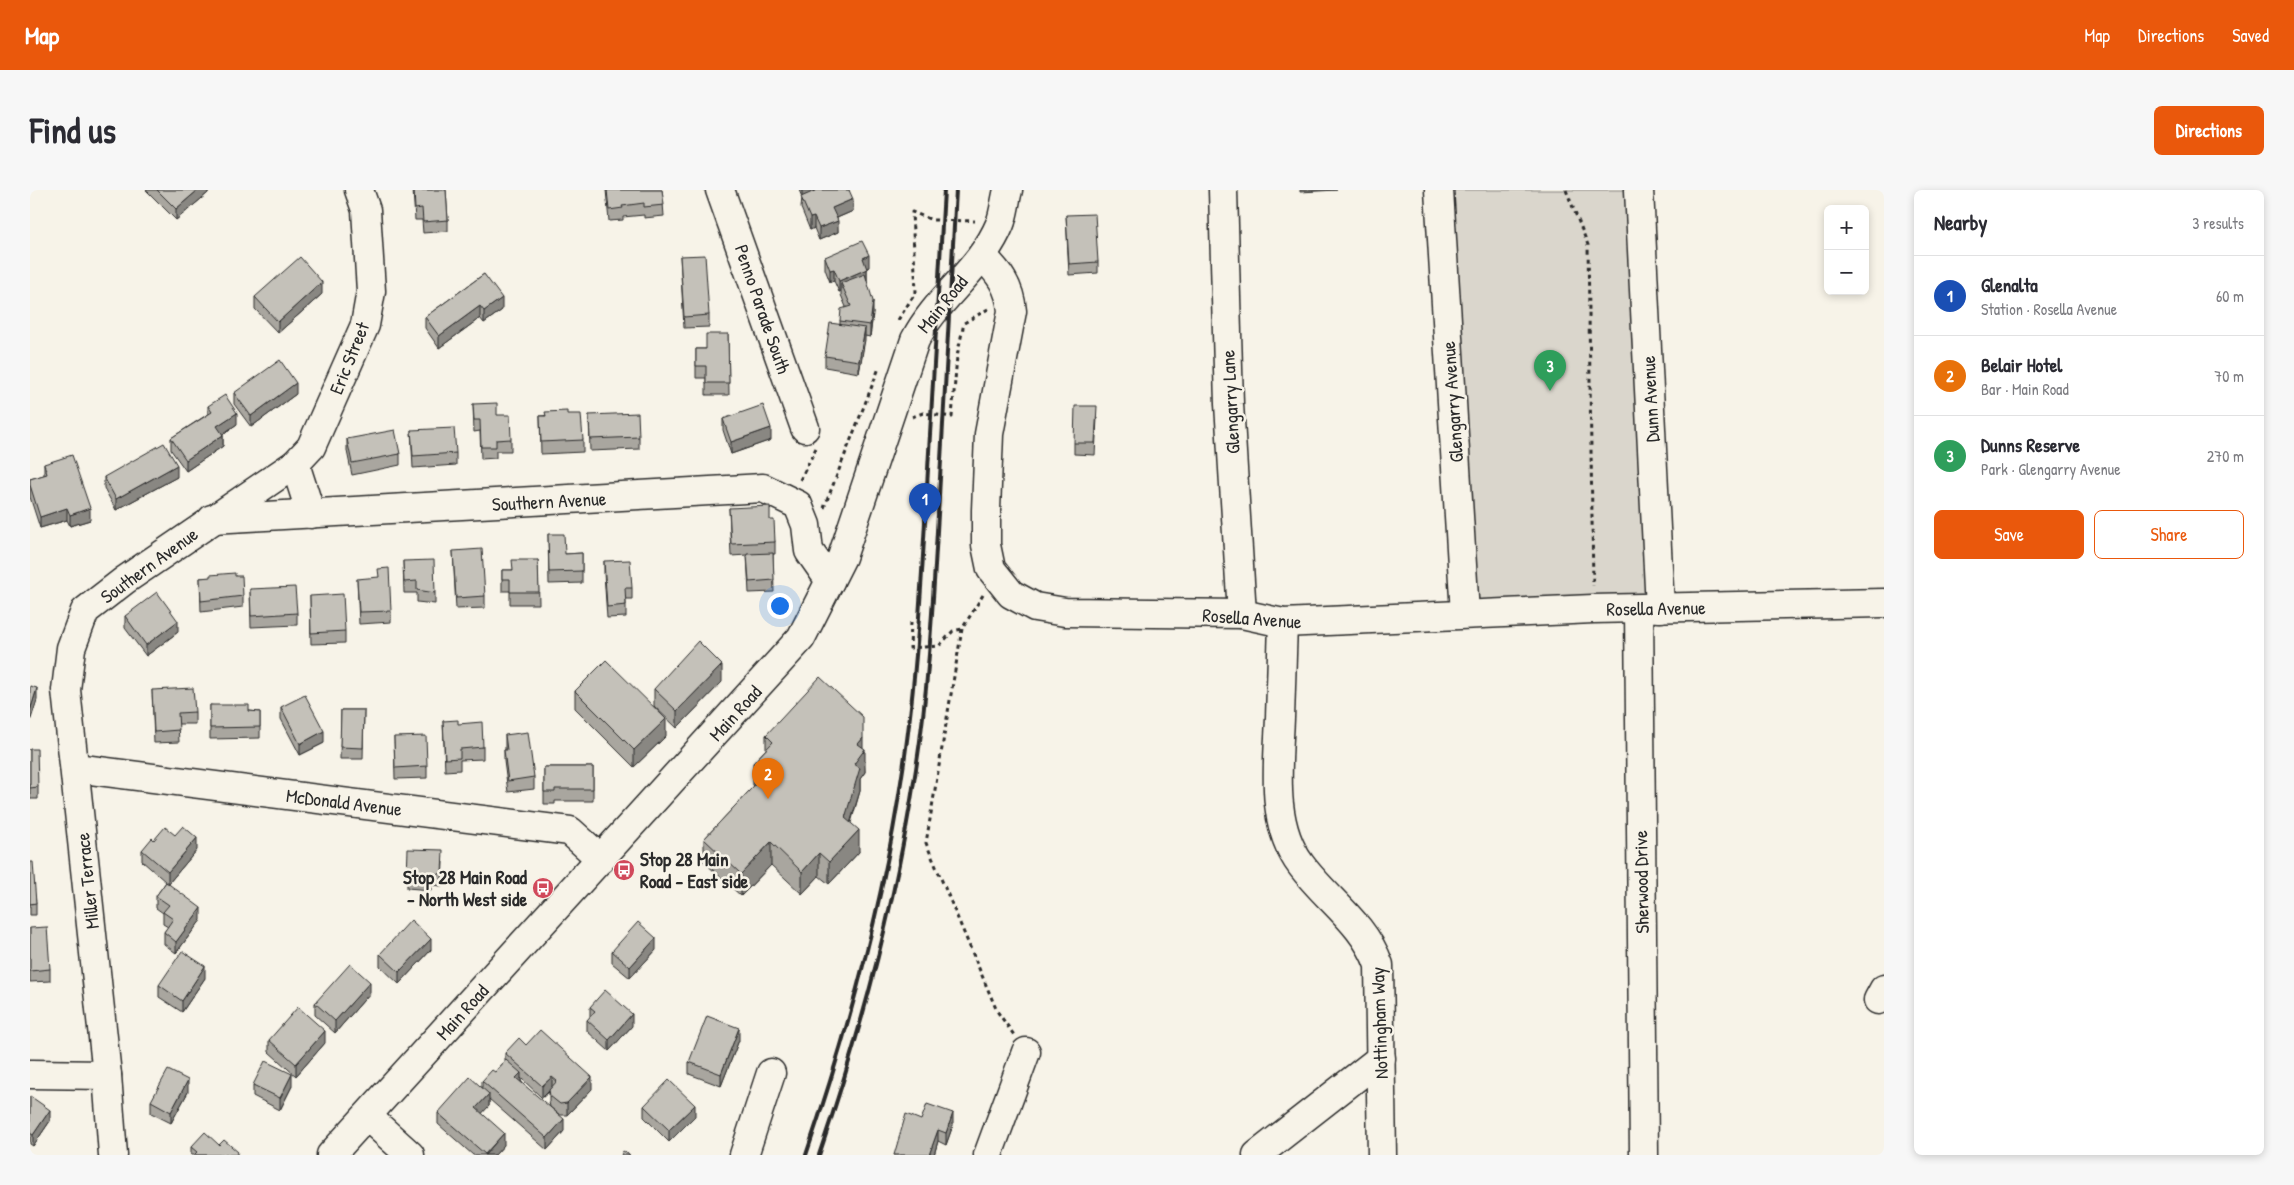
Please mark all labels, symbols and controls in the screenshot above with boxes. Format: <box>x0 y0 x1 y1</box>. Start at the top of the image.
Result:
text: Map <box>25 19 59 51</box>
text: Map <box>2085 23 2110 48</box>
text: Directions <box>2138 23 2204 48</box>
text: Saved <box>2232 23 2269 48</box>
button: Directions <box>2154 106 2264 155</box>
text: Find us <box>30 107 116 154</box>
map controls <box>1824 205 1869 295</box>
button: + <box>1824 205 1869 250</box>
text: Nearby <box>1934 208 1987 237</box>
text: 3 results <box>2192 212 2244 234</box>
street label: Penno Parade South <box>729 241 797 377</box>
button: − <box>1824 250 1869 295</box>
street label: Main Road <box>911 269 974 338</box>
text: Glenalta <box>1981 272 2038 298</box>
text: 1 <box>1947 285 1953 307</box>
text: 60 m <box>2216 285 2244 307</box>
text: Station · Rosella Avenue <box>1981 298 2117 320</box>
street label: Eric Street <box>323 317 375 398</box>
street label: Glengarry Avenue <box>1435 340 1469 463</box>
street label: Glengarry Lane <box>1214 349 1246 455</box>
pin: 3 <box>1534 350 1566 391</box>
text: Belair Hotel <box>1981 352 2062 378</box>
street label: Dunn Avenue <box>1635 355 1665 443</box>
text: 2 <box>1946 365 1954 387</box>
text: 70 m <box>2214 365 2244 387</box>
text: Bar · Main Road <box>1981 378 2069 400</box>
text: Dunns Reserve <box>1981 432 2080 458</box>
text: 3 <box>1946 445 1954 467</box>
text: 270 m <box>2207 445 2244 467</box>
text: Park · Glengarry Avenue <box>1981 458 2121 480</box>
pin: 1 <box>909 483 941 524</box>
street label: Southern Avenue <box>491 485 607 517</box>
button: Save <box>1934 510 2084 559</box>
button: Share <box>2094 510 2244 559</box>
street label: Southern Avenue <box>95 521 203 609</box>
your location <box>767 593 793 619</box>
street label: Rosella Avenue <box>1606 594 1706 622</box>
street label: Rosella Avenue <box>1202 602 1303 634</box>
street label: Main Road <box>703 679 768 747</box>
pin: 2 <box>752 758 784 799</box>
street label: McDonald Avenue <box>285 782 404 822</box>
street label: Sherwood Drive <box>1627 830 1655 934</box>
street label: Miller Terrace <box>69 831 105 930</box>
place label: Stop 28 Main Road - East side <box>640 846 749 894</box>
bus stop icon: Stop 28 Main Road - East side <box>612 858 636 882</box>
place label: Stop 28 Main Road - North West side <box>403 864 528 912</box>
bus stop icon: Stop 28 Main Road - North West side <box>531 876 555 900</box>
street label: Nottingham Way <box>1364 967 1394 1079</box>
street label: Main Road <box>430 978 495 1046</box>

